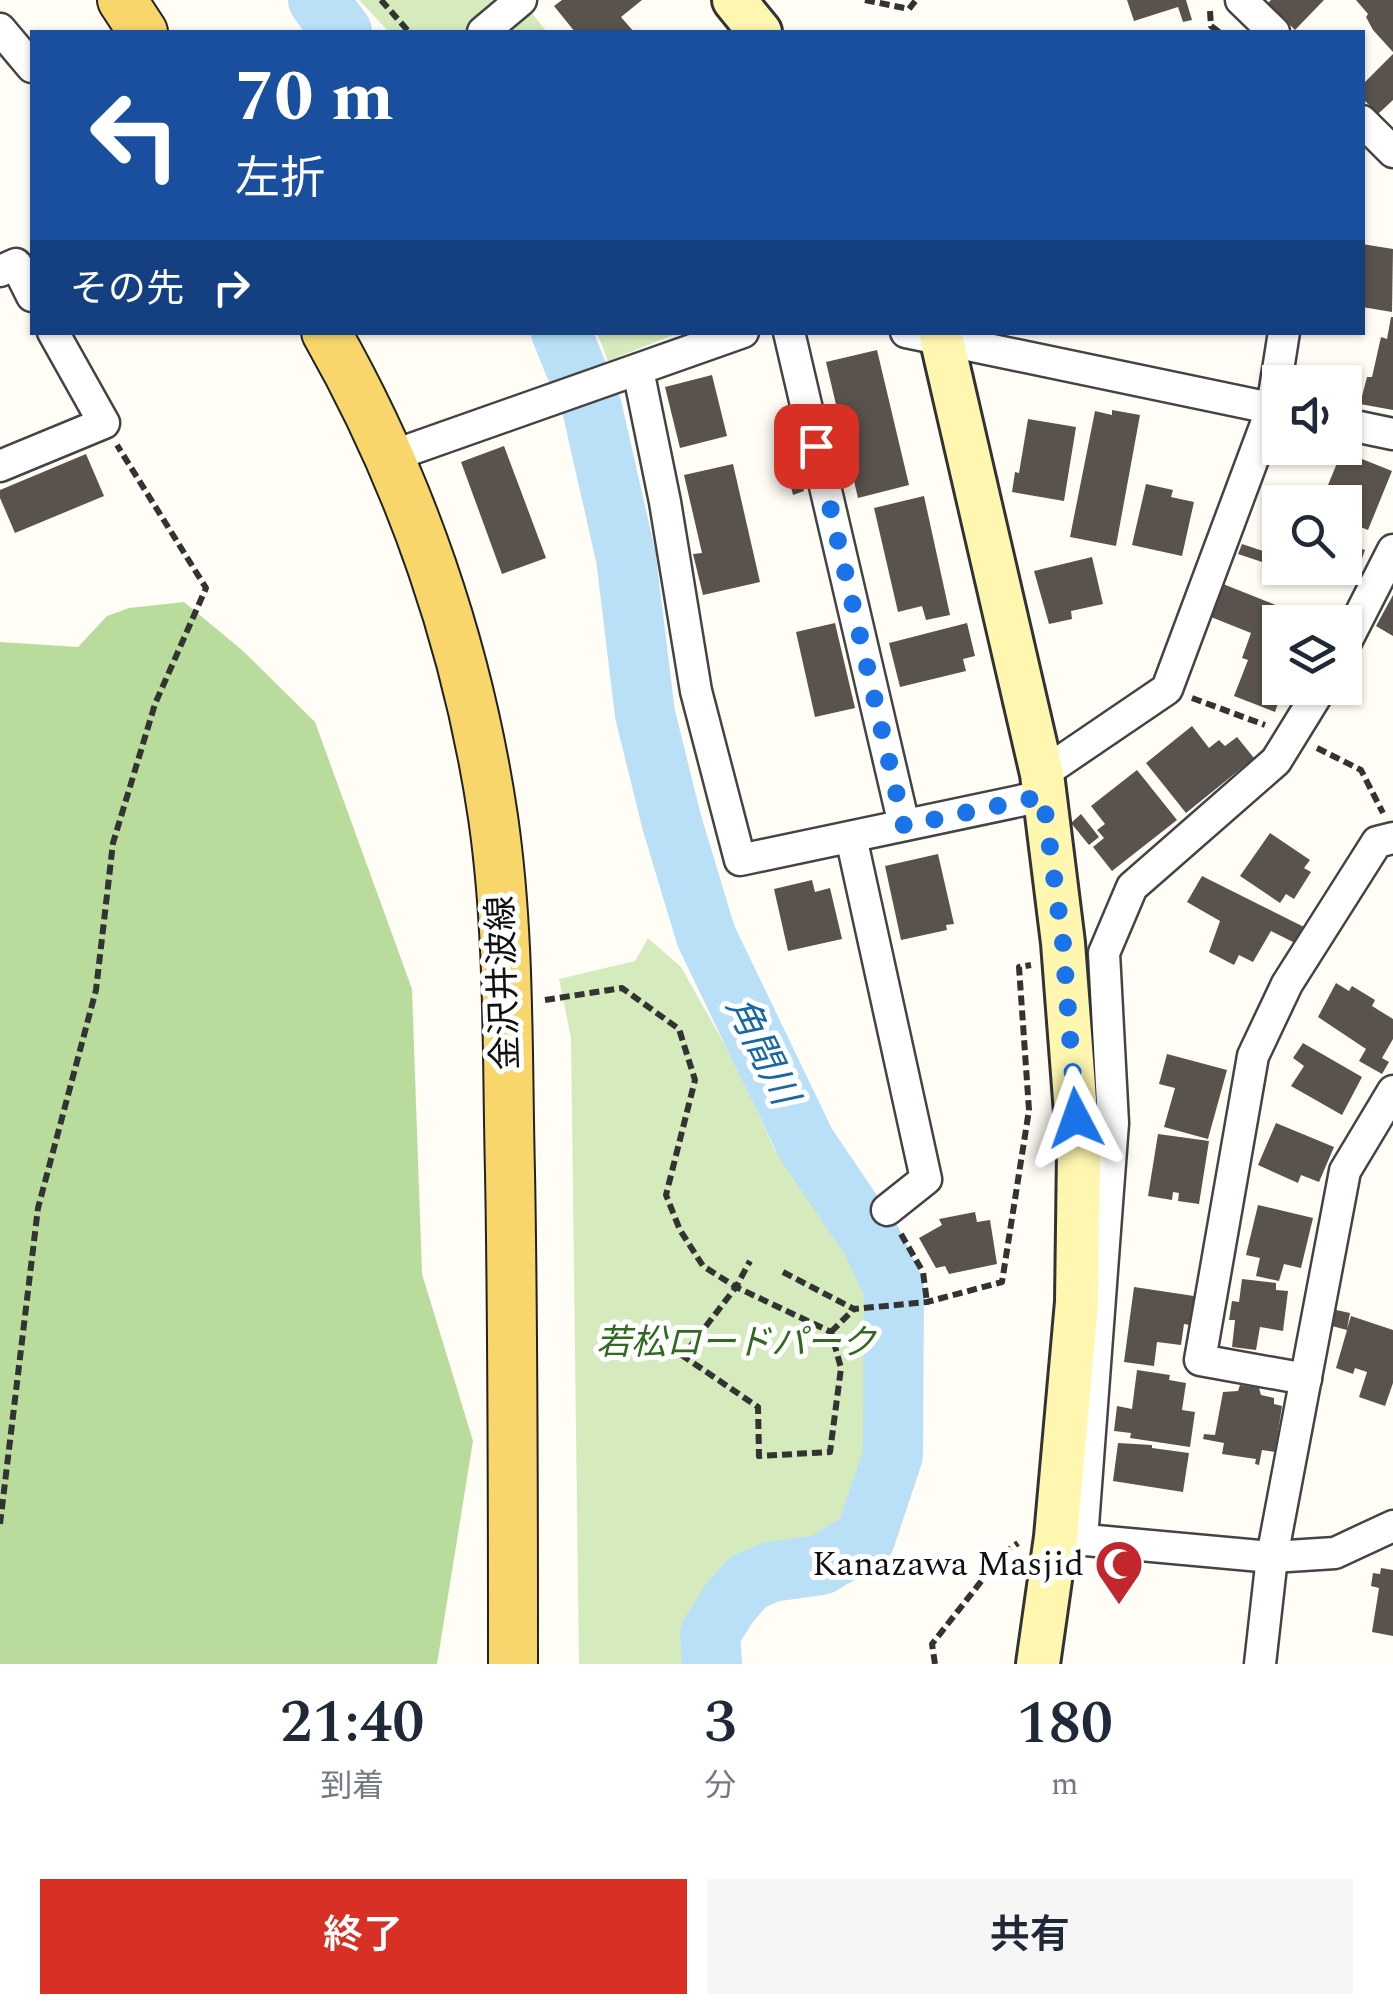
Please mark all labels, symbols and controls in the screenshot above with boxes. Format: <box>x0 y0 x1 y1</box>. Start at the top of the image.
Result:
text: 70 m <box>235 45 394 151</box>
icon: left <box>70 70 200 200</box>
text: 左折 <box>235 145 325 214</box>
icon: right <box>204 260 259 315</box>
text: その先 <box>70 261 184 319</box>
map controls <box>1262 365 1362 705</box>
button: sound <box>1262 365 1362 465</box>
pin <box>774 404 859 489</box>
icon: arrive <box>789 419 844 474</box>
button: search <box>1262 485 1362 585</box>
button: layers <box>1262 605 1362 705</box>
street label: 金沢井波線 <box>474 895 534 1071</box>
water label: 角間川 <box>710 987 814 1119</box>
position arrow <box>1024 1066 1128 1170</box>
park label: 若松ロードパーク <box>596 1317 877 1370</box>
place label: Kanazawa Masjid <box>812 1538 1084 1591</box>
mosque icon: Kanazawa Masjid <box>1093 1538 1145 1606</box>
text: 21:40 <box>280 1677 424 1769</box>
text: 3 <box>704 1677 736 1769</box>
text: 180 <box>1016 1678 1113 1770</box>
text: m <box>1051 1760 1078 1809</box>
text: 到着 <box>320 1762 384 1811</box>
text: 分 <box>704 1762 736 1811</box>
button: 終了 <box>40 1879 687 1994</box>
button: 共有 <box>707 1879 1353 1994</box>

